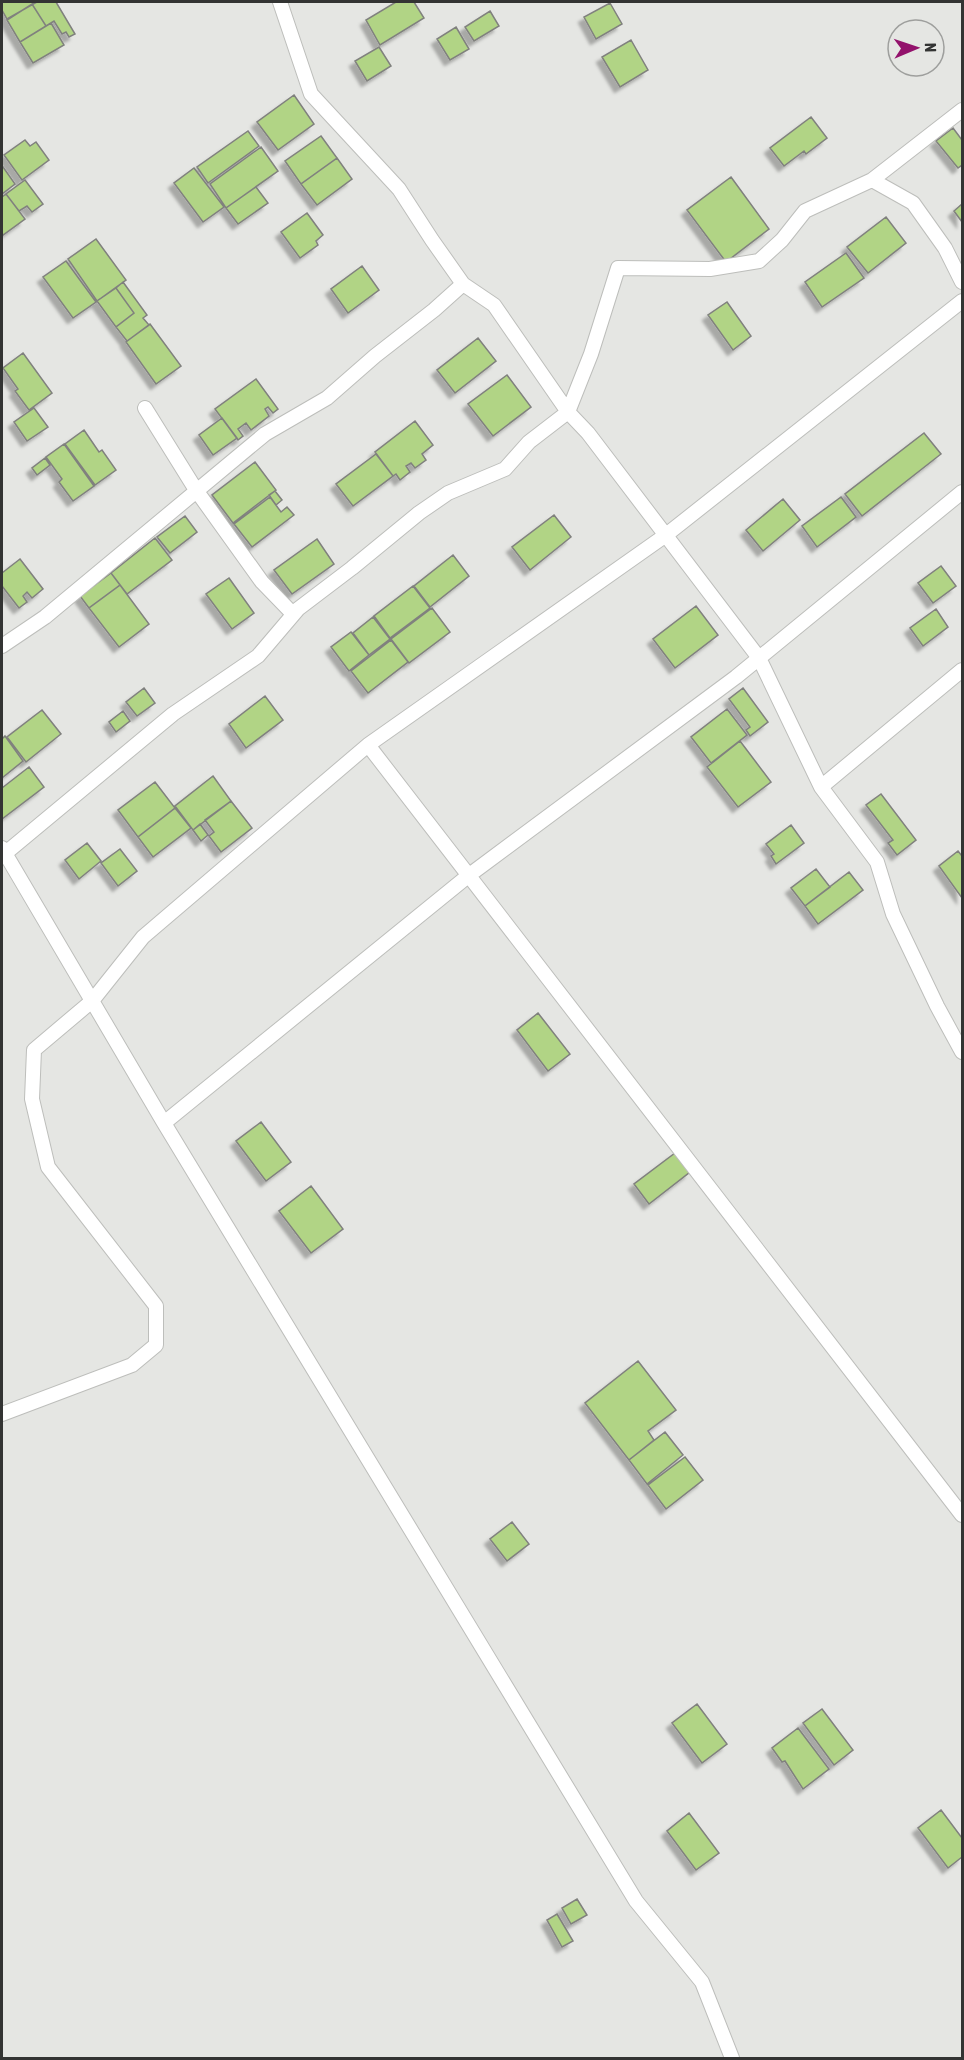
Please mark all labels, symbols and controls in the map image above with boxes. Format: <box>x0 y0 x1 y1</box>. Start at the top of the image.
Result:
north arrow <box>886 18 946 78</box>
text: N <box>922 42 940 53</box>

